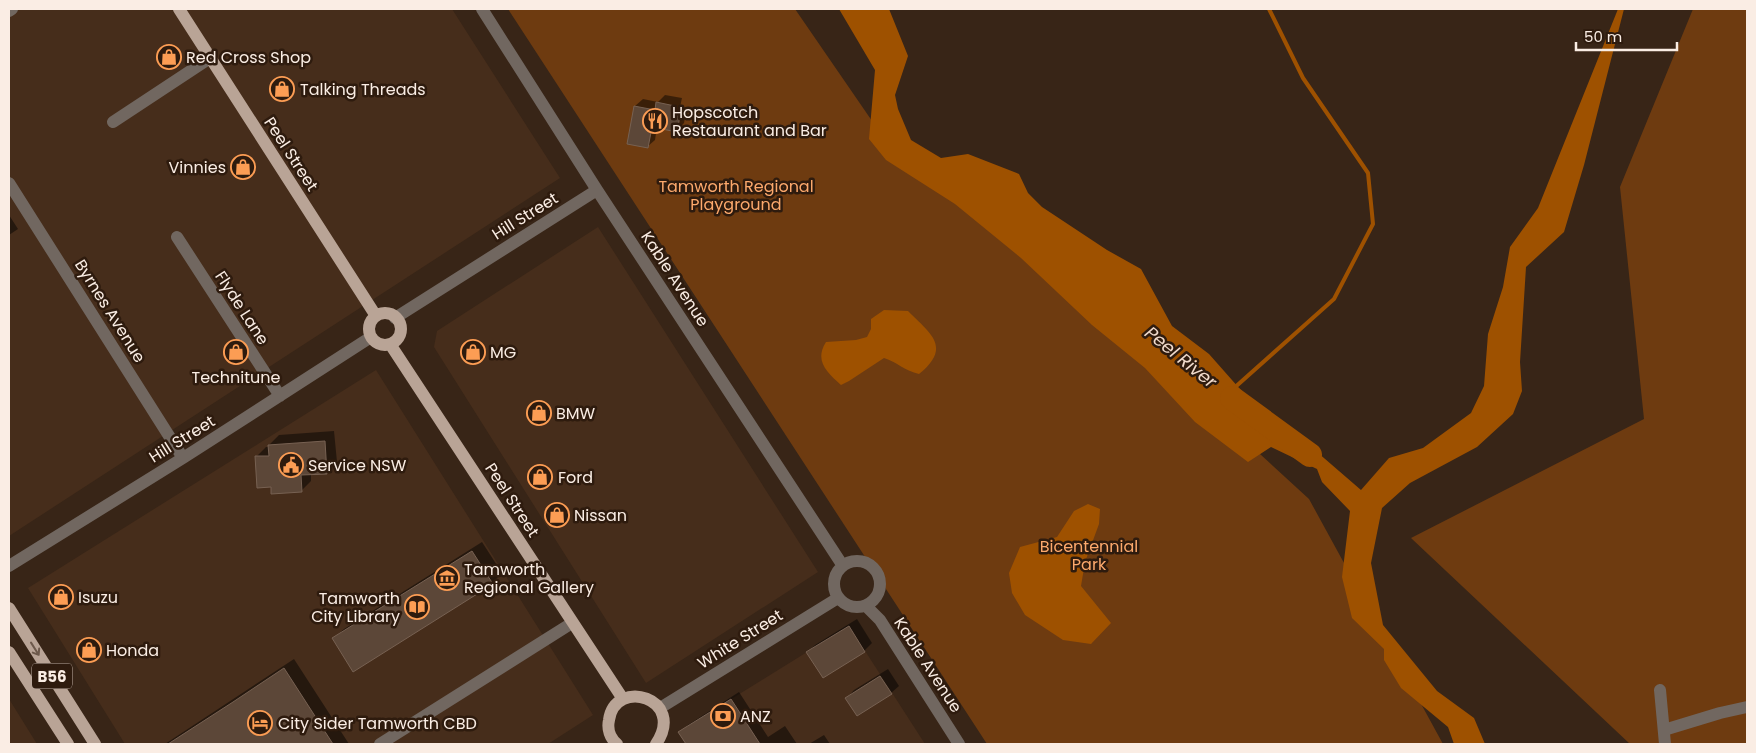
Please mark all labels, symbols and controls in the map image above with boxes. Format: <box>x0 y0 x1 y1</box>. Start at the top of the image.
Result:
scale bar <box>1576 20 1677 52</box>
text: 50 m <box>1584 26 1622 47</box>
shop icon: Red Cross Shop <box>156 44 182 70</box>
place label: Red Cross Shop <box>186 46 311 69</box>
shop icon: Talking Threads <box>269 76 295 102</box>
place label: Talking Threads <box>300 78 426 101</box>
place label: Hopscotch Restaurant and Bar <box>672 101 827 142</box>
restaurant icon: Hopscotch Restaurant and Bar <box>642 108 668 134</box>
street label: Peel Street <box>258 112 324 196</box>
shop icon: Vinnies <box>230 154 256 180</box>
place label: Vinnies <box>169 156 226 179</box>
park label: Tamworth Regional Playground <box>658 175 814 216</box>
street label: Hill Street <box>488 187 563 245</box>
street label: Kable Avenue <box>636 227 714 331</box>
street label: Byrnes Avenue <box>69 255 151 367</box>
street label: Flyde Lane <box>210 267 275 350</box>
water label: Peel River <box>1140 320 1223 395</box>
shop icon: Technitune <box>223 339 249 365</box>
shop icon: MG <box>460 339 486 365</box>
place label: MG <box>490 341 516 364</box>
place label: Technitune <box>192 366 281 389</box>
shop icon: BMW <box>526 400 552 426</box>
place label: BMW <box>556 402 596 425</box>
street label: Hill Street <box>145 410 220 468</box>
public building icon: Service NSW <box>278 452 304 478</box>
place label: Service NSW <box>308 454 407 477</box>
street label: Peel Street <box>479 458 545 542</box>
shop icon: Ford <box>527 464 553 490</box>
place label: Ford <box>558 466 593 489</box>
shop icon: Nissan <box>544 502 570 528</box>
place label: Nissan <box>574 504 627 527</box>
park label: Bicentennial Park <box>1040 535 1138 576</box>
place label: Tamworth Regional Gallery <box>464 558 594 599</box>
museum icon: Tamworth Regional Gallery <box>434 565 460 591</box>
shop icon: Isuzu <box>48 584 74 610</box>
place label: Isuzu <box>78 586 118 609</box>
place label: Tamworth City Library <box>311 587 400 628</box>
library icon: Tamworth City Library <box>404 594 430 620</box>
street label: White Street <box>693 604 787 674</box>
street label: Kable Avenue <box>889 613 967 717</box>
shop icon: Honda <box>76 637 102 663</box>
place label: Honda <box>106 639 159 662</box>
one-way arrow <box>30 642 40 656</box>
road number: B56 <box>32 664 72 688</box>
bank icon: ANZ <box>710 703 736 729</box>
place label: ANZ <box>740 705 771 728</box>
hotel icon: City Sider Tamworth CBD <box>247 710 273 736</box>
place label: City Sider Tamworth CBD <box>278 712 477 735</box>

